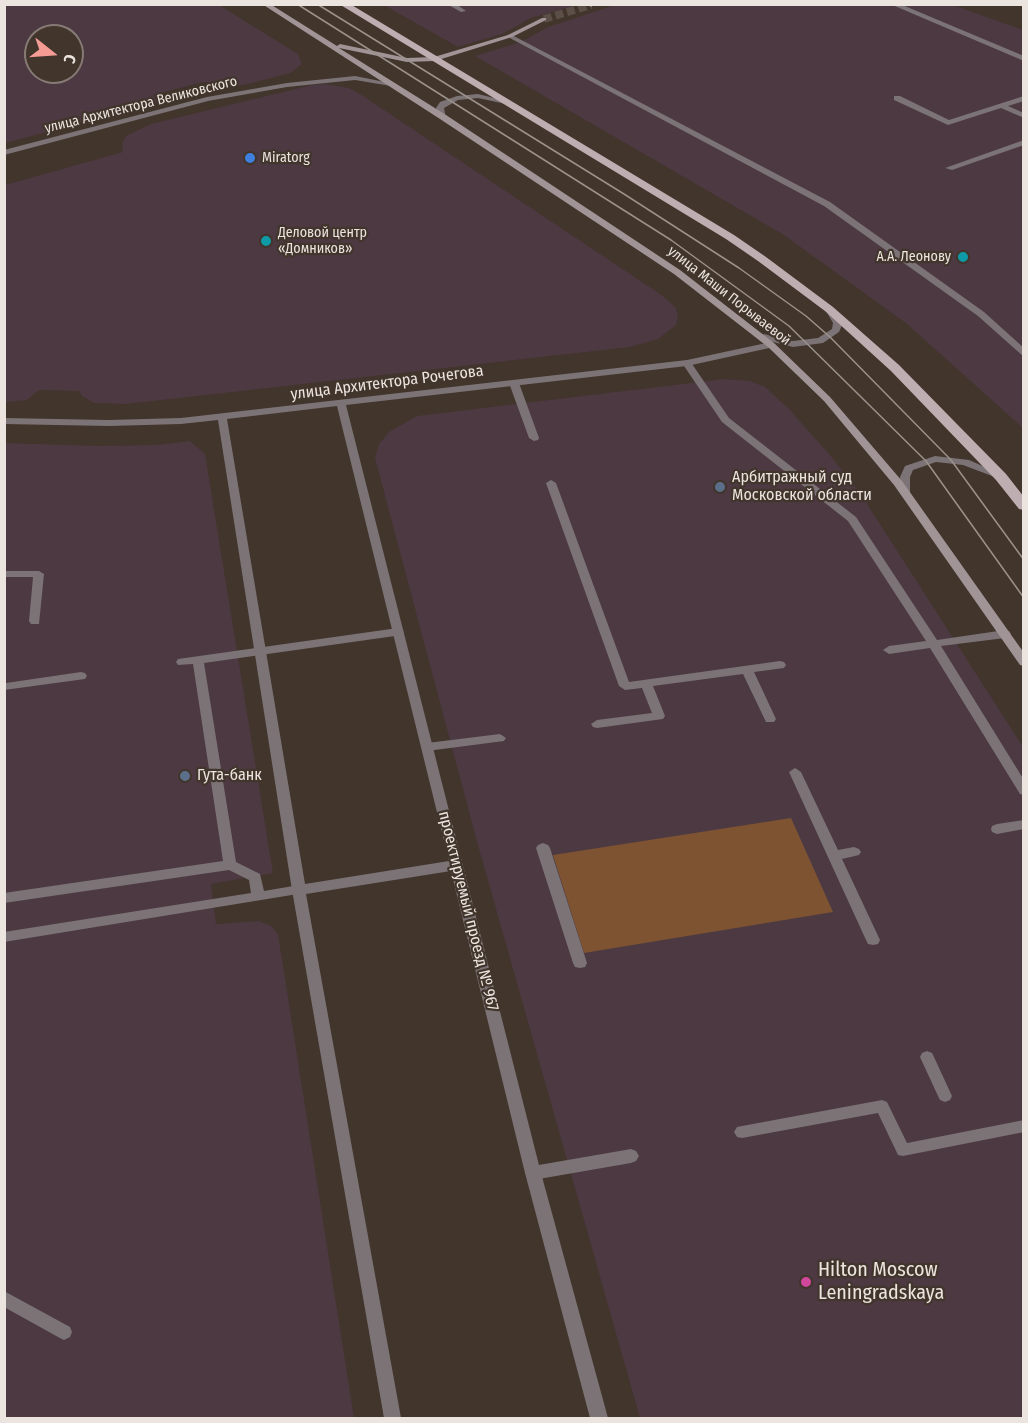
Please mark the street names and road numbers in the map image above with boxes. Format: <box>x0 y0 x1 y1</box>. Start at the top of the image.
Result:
street label: улица Архитектора Великовского <box>43 73 239 137</box>
street label: улица Маши Порываевой <box>664 243 794 349</box>
street label: улица Архитектора Рочегова <box>289 362 485 404</box>
street label: проектируемый проезд № 967 <box>434 809 502 1013</box>

